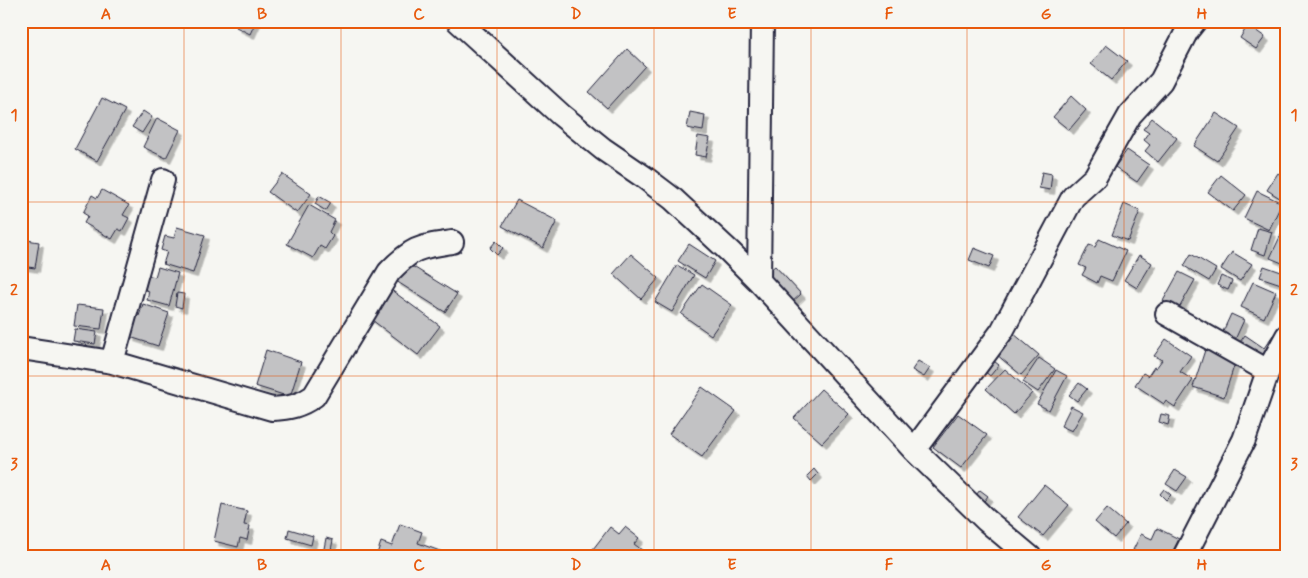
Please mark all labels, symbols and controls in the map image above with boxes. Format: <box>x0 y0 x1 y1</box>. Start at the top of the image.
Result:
text: A <box>101 4 111 25</box>
text: B <box>257 4 267 25</box>
text: C <box>413 4 425 25</box>
text: D <box>570 4 582 25</box>
text: E <box>727 4 737 25</box>
text: F <box>885 4 894 25</box>
text: G <box>1041 4 1052 25</box>
text: H <box>1197 4 1208 25</box>
text: 1 <box>10 105 18 126</box>
text: 1 <box>1290 105 1298 126</box>
text: 2 <box>10 280 18 301</box>
text: 2 <box>1290 280 1298 301</box>
text: 3 <box>10 454 18 475</box>
text: 3 <box>1290 454 1298 475</box>
text: A <box>101 555 111 576</box>
text: B <box>257 555 267 576</box>
text: C <box>413 555 425 576</box>
text: D <box>570 555 582 576</box>
text: E <box>727 555 737 576</box>
text: F <box>885 555 894 576</box>
text: G <box>1041 555 1052 576</box>
text: H <box>1197 555 1208 576</box>

